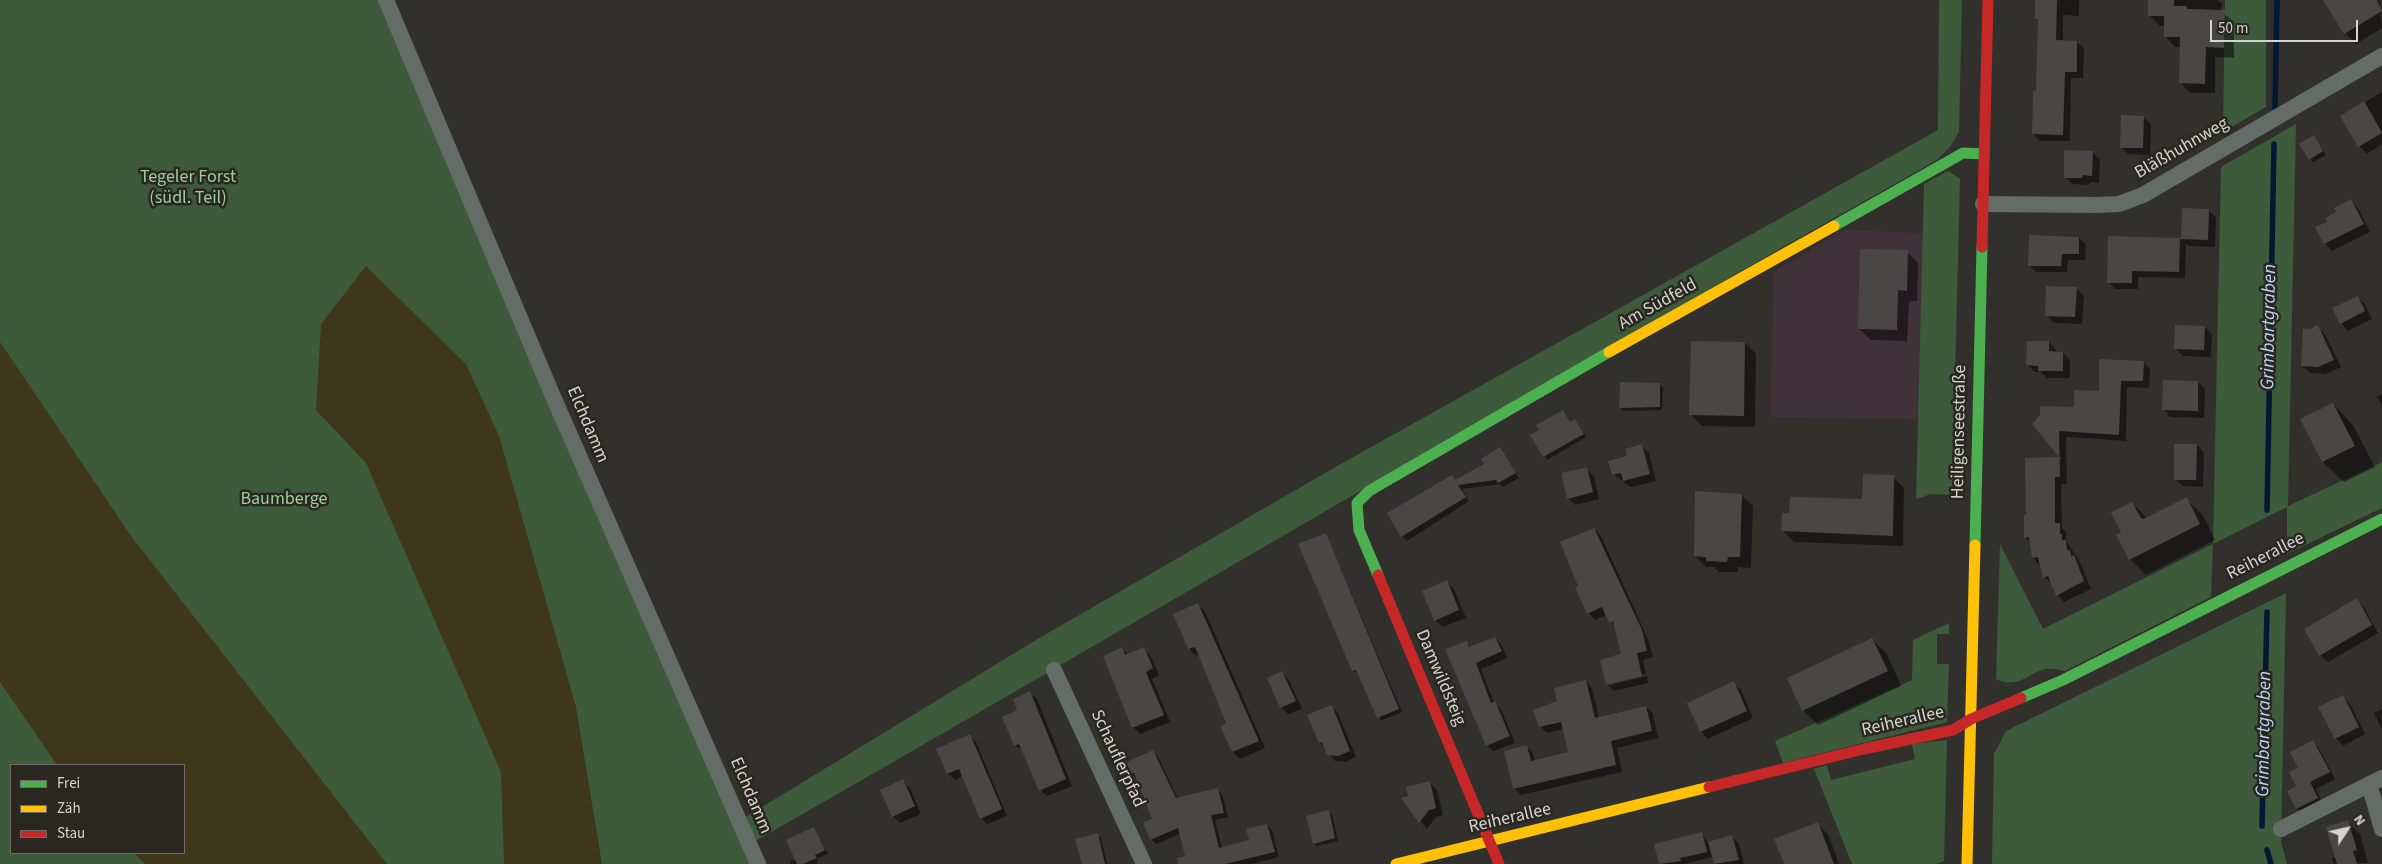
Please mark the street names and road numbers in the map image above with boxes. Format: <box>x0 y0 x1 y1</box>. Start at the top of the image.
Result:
street label: Bläßhuhnweg <box>2131 114 2233 184</box>
street label: Am Südfeld <box>1615 275 1701 335</box>
street label: Heiligenseestraße <box>1948 365 1972 499</box>
street label: Elchdamm <box>561 384 613 466</box>
street label: Reiherallee <box>2224 528 2308 586</box>
street label: Damwildsteig <box>1410 627 1470 729</box>
street label: Reiherallee <box>1860 702 1946 742</box>
street label: Schauflerpfad <box>1085 707 1149 811</box>
street label: Elchdamm <box>724 755 776 837</box>
street label: Reiherallee <box>1467 799 1553 839</box>

